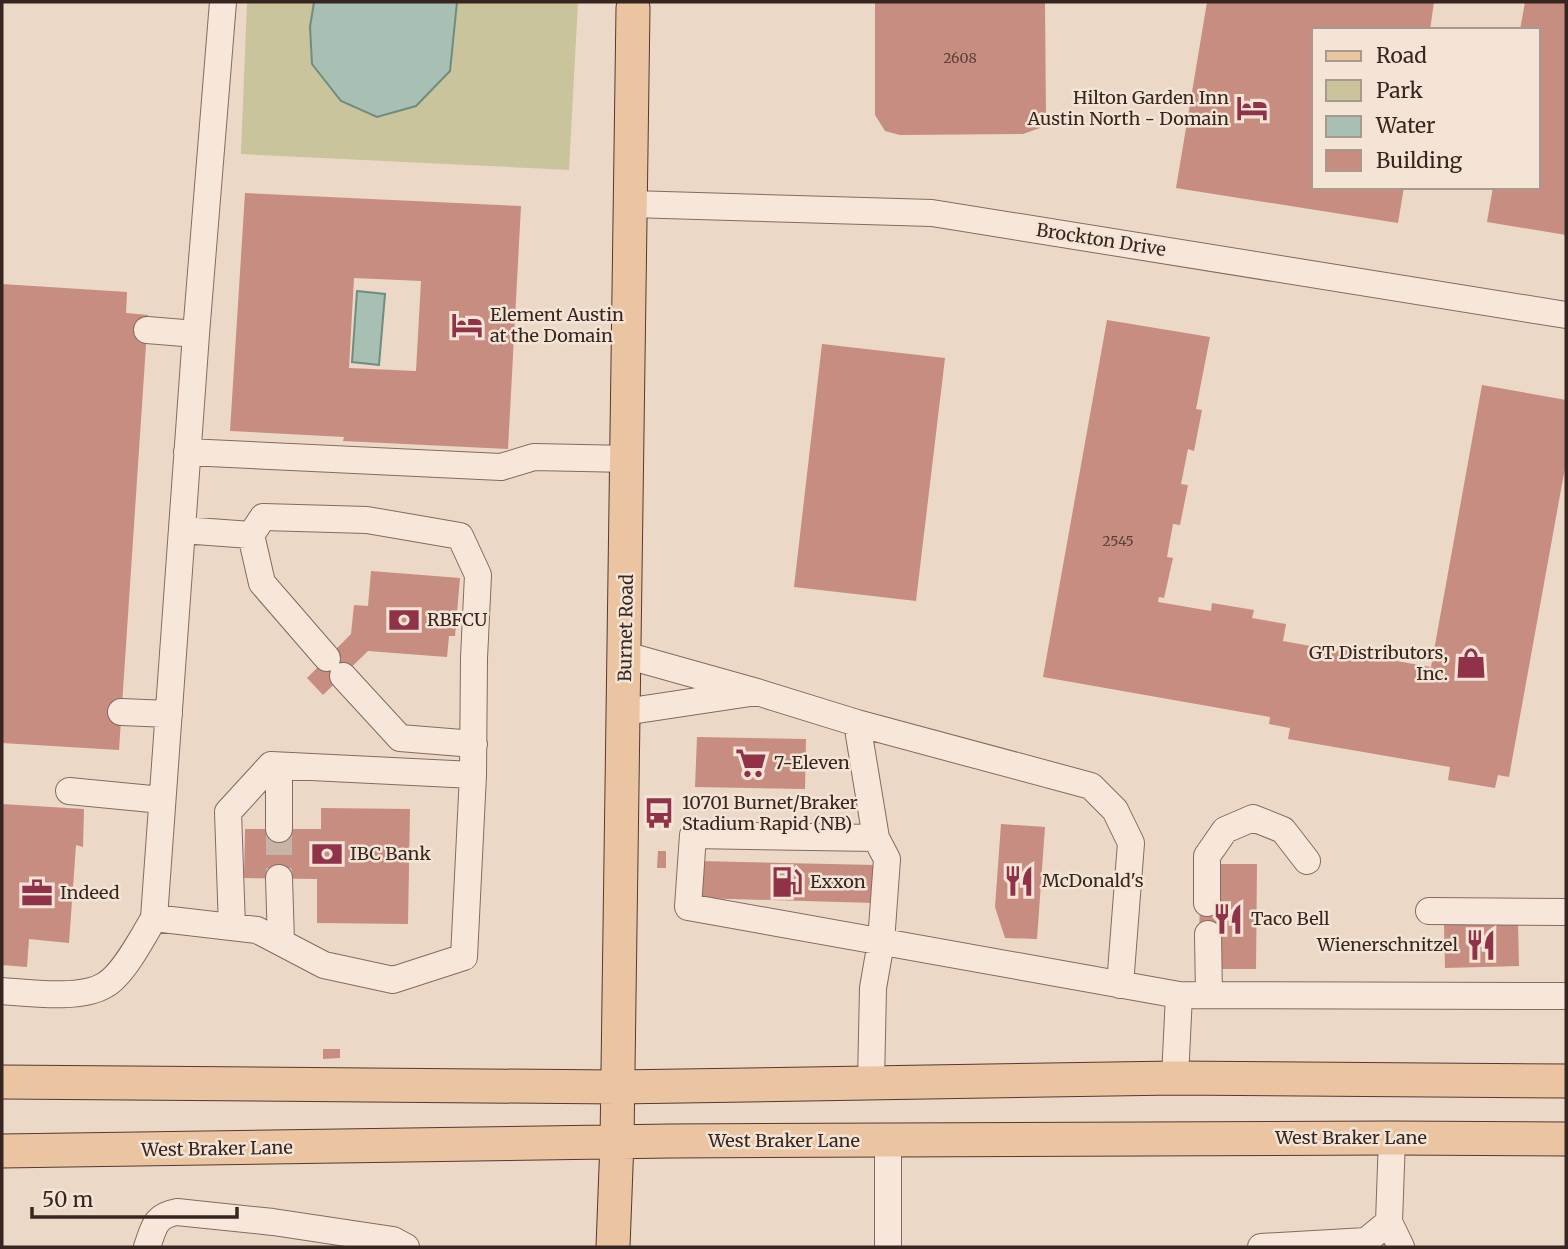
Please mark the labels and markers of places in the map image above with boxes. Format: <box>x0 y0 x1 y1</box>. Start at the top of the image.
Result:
place label: Hilton Garden Inn Austin North - Domain <box>1027 86 1229 130</box>
hotel icon: Hilton Garden Inn Austin North - Domain <box>1235 91 1269 125</box>
place label: Element Austin at the Domain <box>490 303 624 347</box>
hotel icon: Element Austin at the Domain <box>450 308 484 342</box>
bank icon: RBFCU <box>387 603 421 637</box>
place label: RBFCU <box>427 608 488 631</box>
place label: GT Distributors, Inc. <box>1309 641 1448 685</box>
shop icon: GT Distributors, Inc. <box>1454 646 1488 680</box>
supermarket icon: 7-Eleven <box>734 746 768 780</box>
place label: 7-Eleven <box>774 751 850 774</box>
place label: 10701 Burnet/Braker Stadium Rapid (NB) <box>682 791 858 835</box>
bus stop icon: 10701 Burnet/Braker Stadium Rapid (NB) <box>642 796 676 830</box>
bank icon: IBC Bank <box>310 837 344 871</box>
place label: IBC Bank <box>350 842 431 865</box>
restaurant icon: McDonald's <box>1002 864 1036 898</box>
fuel station icon: Exxon <box>770 865 804 899</box>
place label: McDonald's <box>1042 869 1144 892</box>
place label: Exxon <box>810 870 866 893</box>
office icon: Indeed <box>20 876 54 910</box>
place label: Indeed <box>60 881 120 904</box>
restaurant icon: Taco Bell <box>1211 902 1245 936</box>
place label: Taco Bell <box>1251 907 1330 930</box>
restaurant icon: Wienerschnitzel <box>1464 928 1498 962</box>
place label: Wienerschnitzel <box>1316 933 1458 956</box>

